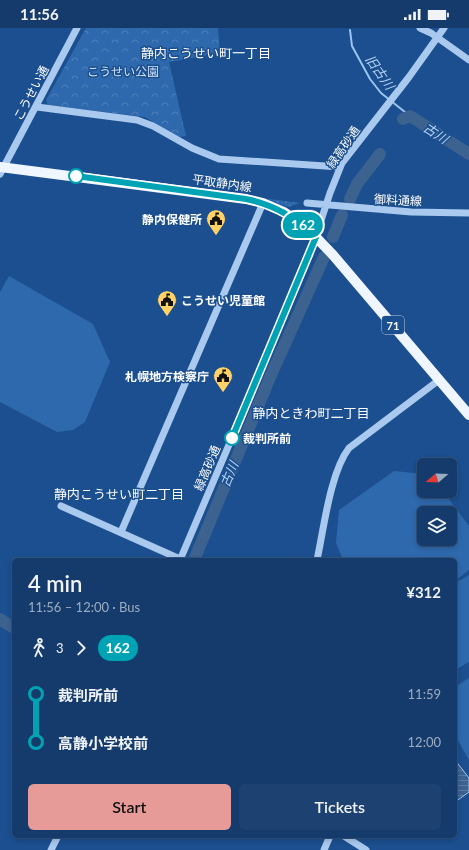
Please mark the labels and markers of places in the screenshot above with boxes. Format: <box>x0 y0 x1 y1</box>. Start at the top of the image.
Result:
unlabelled marker <box>68 168 84 184</box>
public building icon: 静内保健所 <box>205 208 227 236</box>
place label: 静内保健所 <box>142 212 202 227</box>
public building icon: こうせい児童館 <box>156 289 178 317</box>
place label: こうせい児童館 <box>181 293 265 308</box>
public building icon: 札幌地方検察庁 <box>212 365 234 393</box>
place label: 札幌地方検察庁 <box>125 369 209 384</box>
marker: 裁判所前 <box>224 430 240 446</box>
place label: 裁判所前 <box>243 431 291 446</box>

